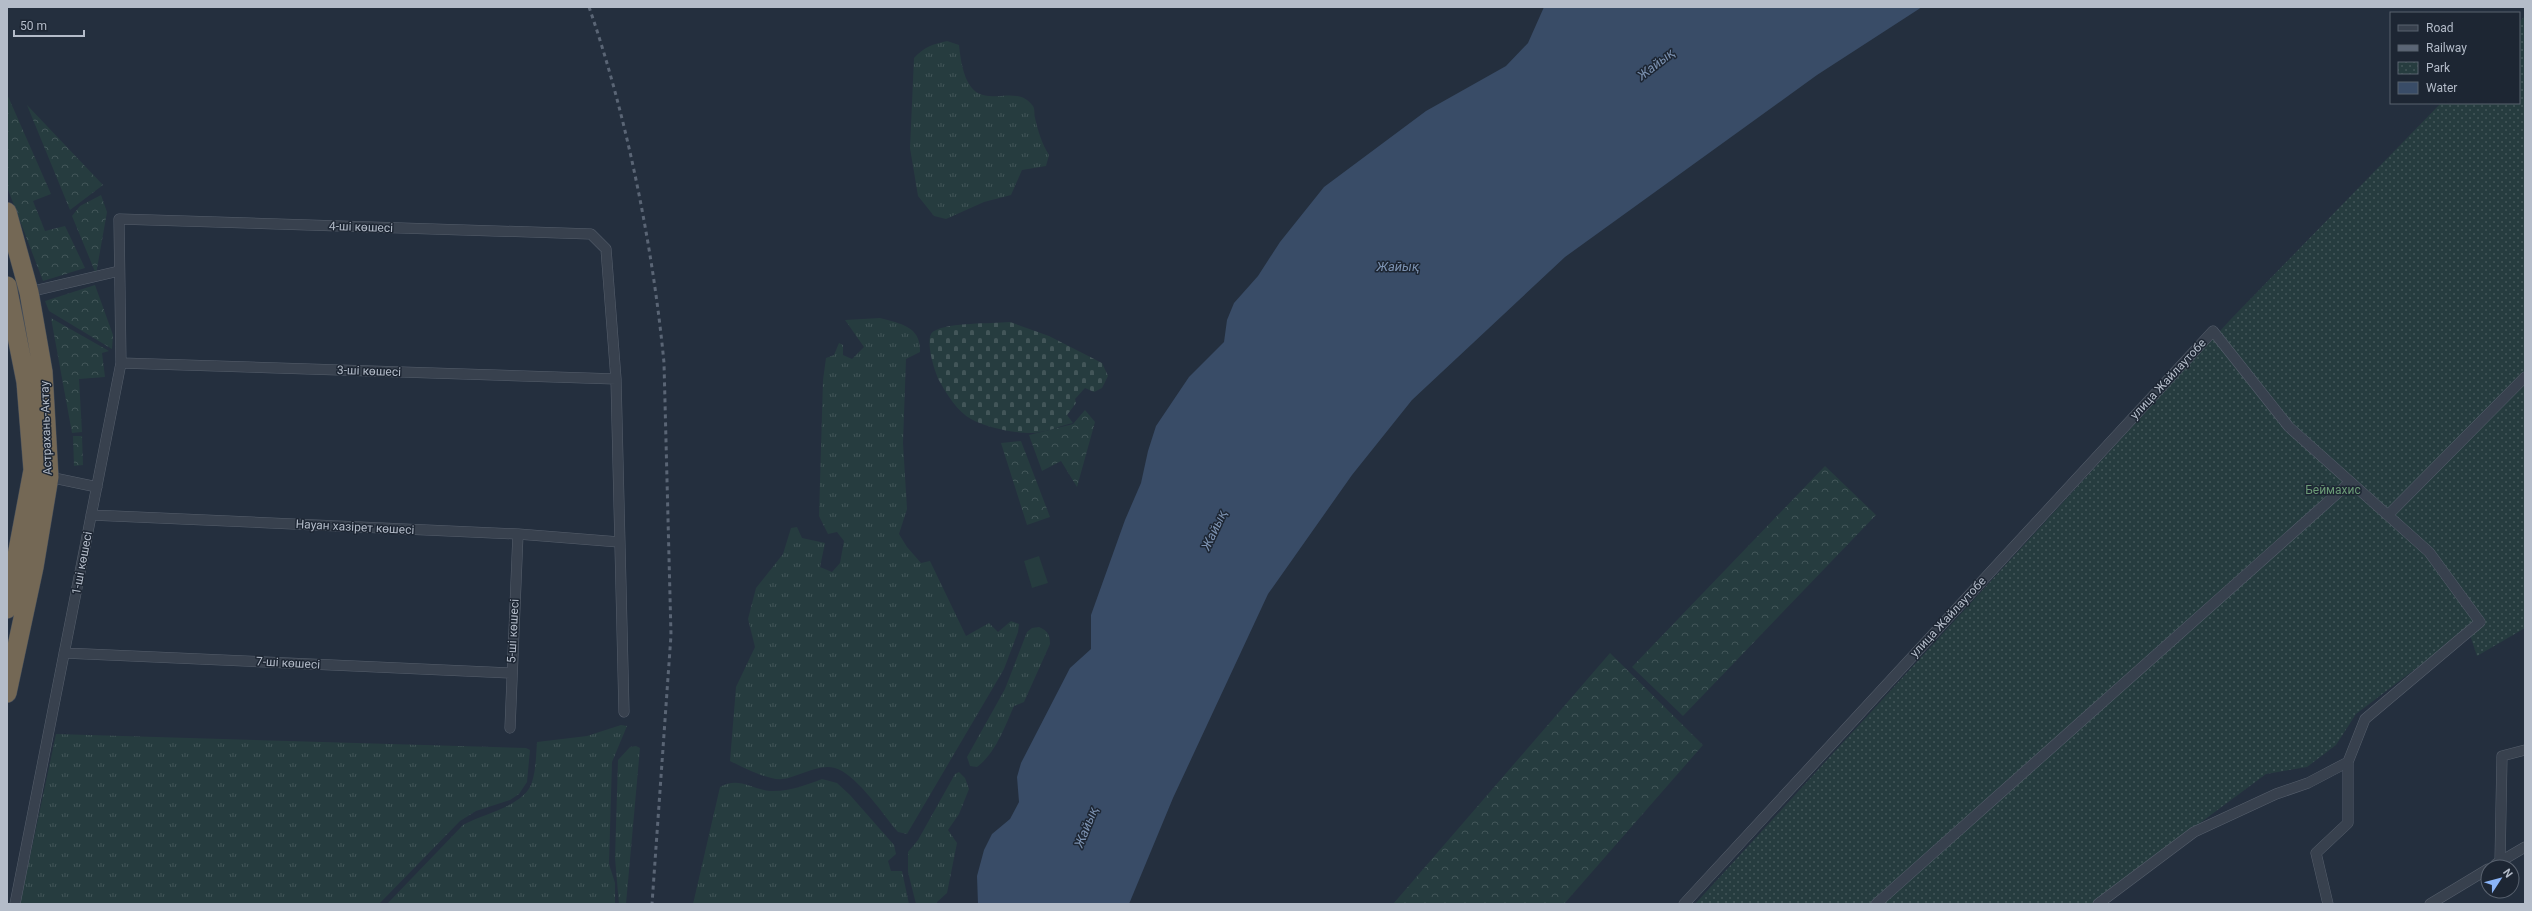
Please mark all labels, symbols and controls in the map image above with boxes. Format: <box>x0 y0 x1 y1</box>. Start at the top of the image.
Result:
scale bar <box>14 12 84 38</box>
legend <box>2390 12 2520 104</box>
text: 50 m <box>20 19 47 33</box>
text: Road <box>2426 21 2454 35</box>
text: Railway <box>2426 41 2467 55</box>
water label: Жайық <box>1634 45 1678 84</box>
text: Park <box>2426 61 2451 75</box>
text: Water <box>2426 81 2457 95</box>
street label: 4-шi көшесі <box>329 219 393 235</box>
water label: Жайық <box>1376 259 1420 274</box>
street label: улица Жайлаутобе <box>2127 336 2209 422</box>
street label: 3-шi көшесі <box>337 363 401 379</box>
street label: Астрахань-Актау <box>37 380 55 475</box>
park label: Беймахис <box>2305 483 2361 497</box>
water label: Жайық <box>1198 507 1230 554</box>
street label: Науан хазірет көшесі <box>295 517 415 537</box>
street label: 1-шi көшесі <box>69 530 95 596</box>
street label: улица Жайлаутобе <box>1907 574 1989 660</box>
street label: 5-шi көшесі <box>504 599 522 663</box>
street label: 7-шi көшесі <box>256 654 320 672</box>
water label: Жайық <box>1071 804 1101 851</box>
north arrow <box>2480 859 2520 899</box>
text: N <box>2500 866 2515 881</box>

